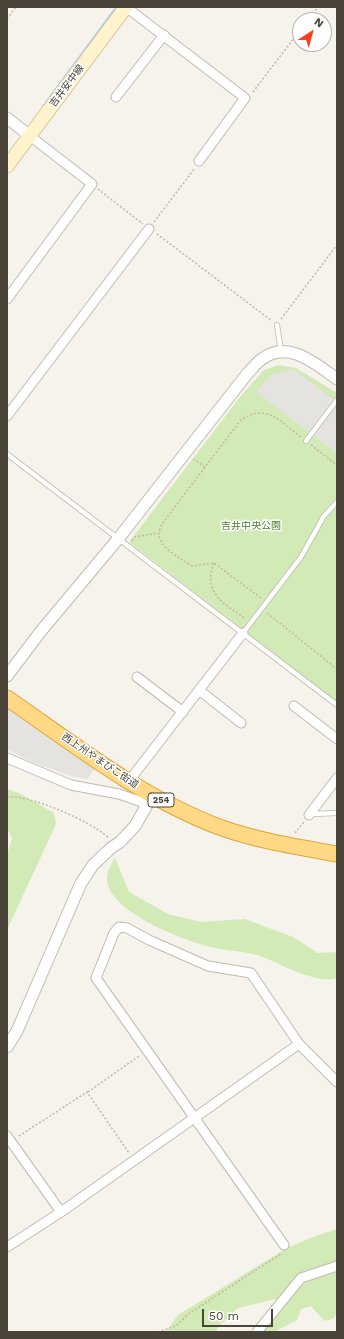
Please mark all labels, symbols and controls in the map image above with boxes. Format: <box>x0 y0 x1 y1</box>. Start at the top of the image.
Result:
north arrow <box>292 12 332 52</box>
text: N <box>312 15 326 30</box>
street label: 吉井安中線 <box>47 62 87 110</box>
park label: 吉井中央公園 <box>221 520 281 532</box>
street label: 西上州やまびこ街道 <box>59 731 141 791</box>
road number: 254 <box>148 793 174 807</box>
scale bar <box>204 1301 275 1327</box>
text: 50 m <box>209 1309 239 1323</box>

